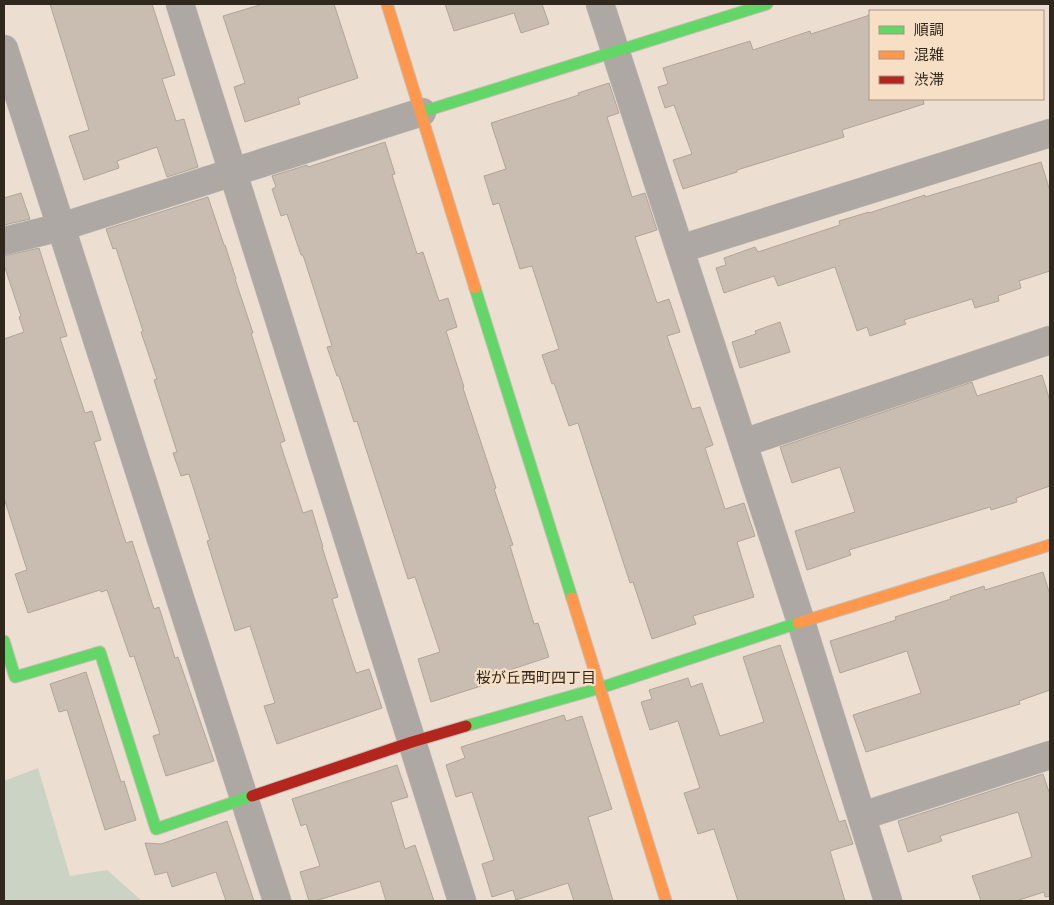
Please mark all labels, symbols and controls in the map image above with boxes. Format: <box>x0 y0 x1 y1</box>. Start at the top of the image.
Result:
legend <box>869 10 1044 100</box>
text: 順調 <box>914 21 944 39</box>
text: 混雑 <box>914 46 944 64</box>
text: 渋滞 <box>914 71 944 89</box>
district label: 桜が丘西町四丁目 <box>476 669 596 687</box>

